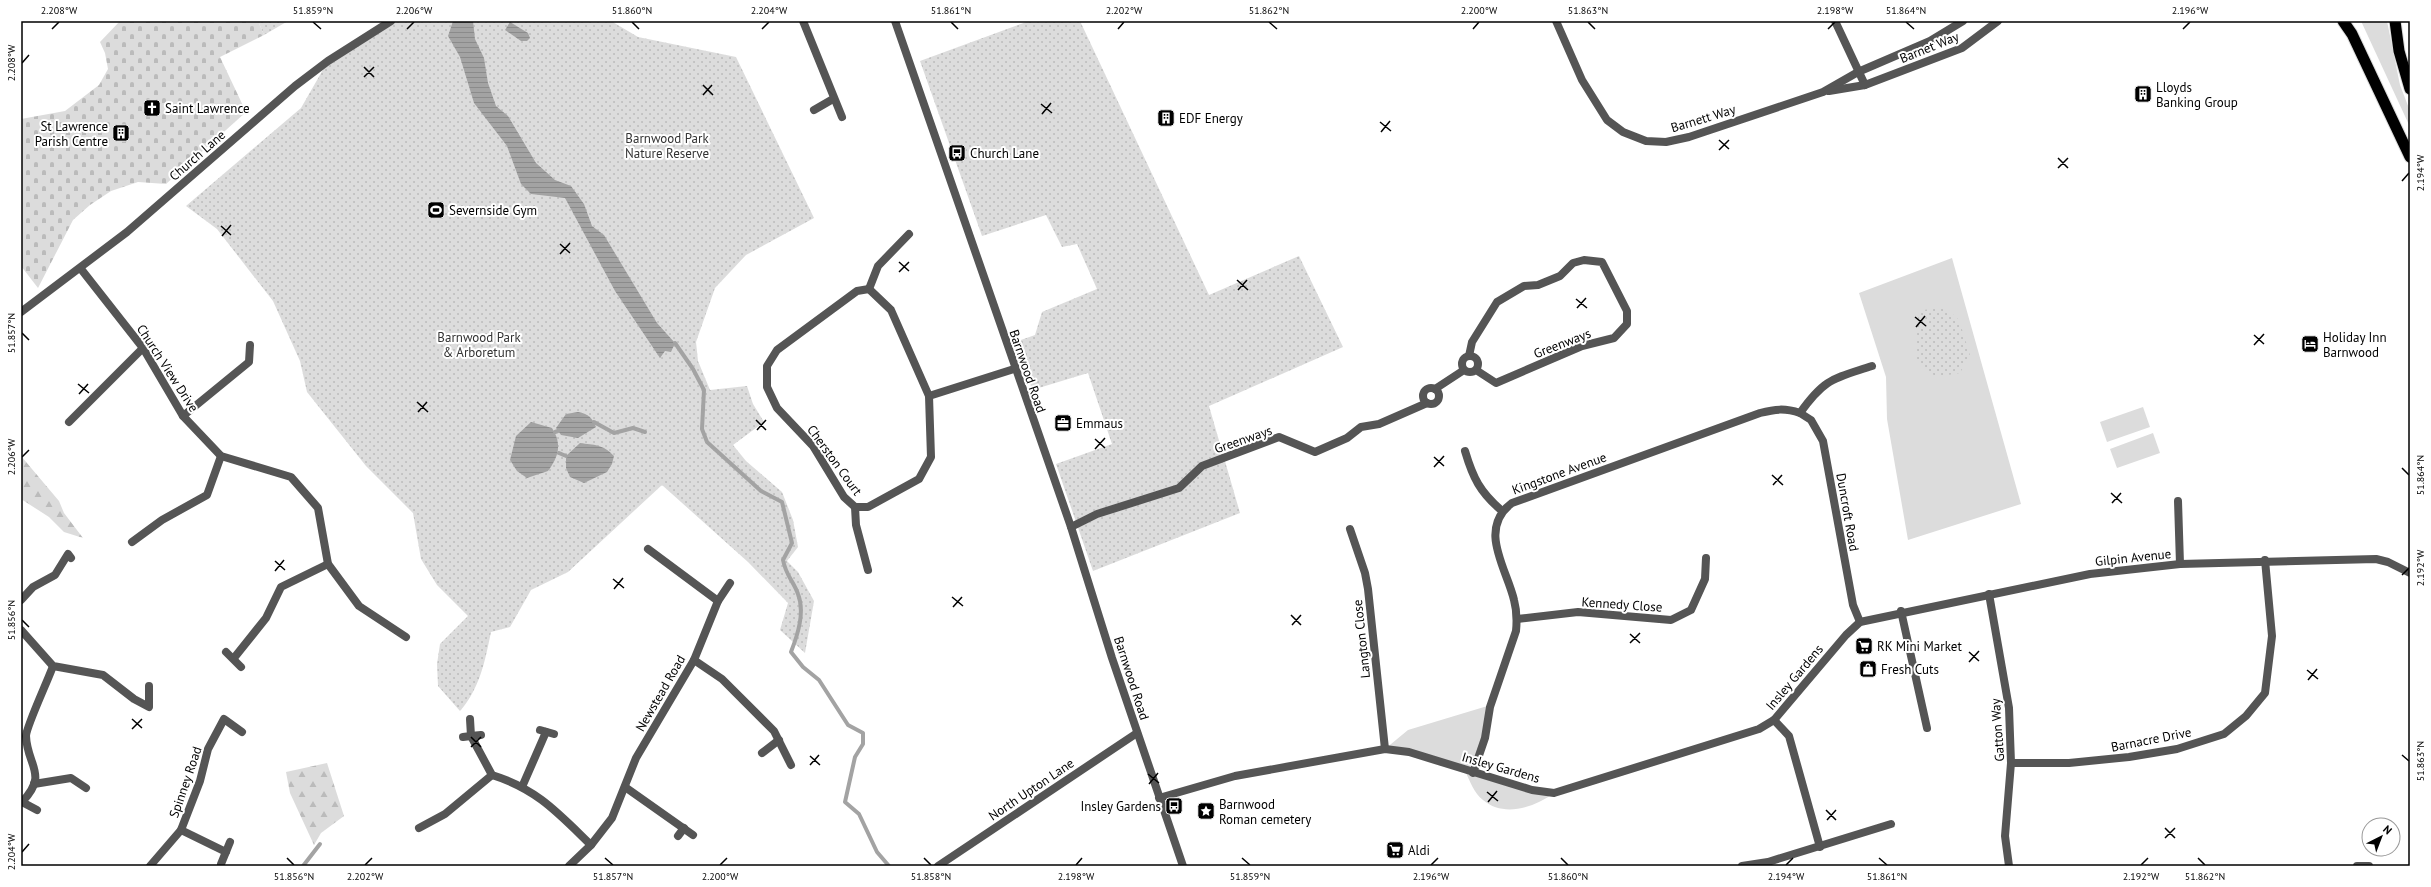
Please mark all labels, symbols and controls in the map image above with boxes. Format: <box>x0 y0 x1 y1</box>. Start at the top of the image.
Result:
text: 2.208°W <box>41 4 78 17</box>
text: 51.859°N <box>293 4 333 17</box>
text: 2.206°W <box>396 4 433 17</box>
text: 51.860°N <box>612 4 652 17</box>
text: 2.204°W <box>751 4 788 17</box>
text: 51.861°N <box>931 4 971 17</box>
text: 2.202°W <box>1106 4 1143 17</box>
text: 51.862°N <box>1249 4 1289 17</box>
text: 2.200°W <box>1461 4 1498 17</box>
text: 51.863°N <box>1568 4 1608 17</box>
text: 2.198°W <box>1817 4 1854 17</box>
text: 51.864°N <box>1886 4 1926 17</box>
text: 2.196°W <box>2172 4 2209 17</box>
street label: Barnet Way <box>1897 28 1961 67</box>
text: 2.208°W <box>5 44 18 81</box>
place label: Lloyds Banking Group <box>2156 79 2238 111</box>
building icon: Lloyds Banking Group <box>2133 84 2153 104</box>
church icon: Saint Lawrence <box>142 98 162 118</box>
place label: Saint Lawrence <box>165 100 250 117</box>
street label: Barnett Way <box>1669 101 1738 136</box>
building icon: EDF Energy <box>1156 108 1176 128</box>
place label: EDF Energy <box>1179 110 1243 127</box>
place label: St Lawrence Parish Centre <box>35 118 108 150</box>
building icon: St Lawrence Parish Centre <box>111 123 131 143</box>
street label: Church Lane <box>166 126 229 184</box>
park label: Barnwood Park Nature Reserve <box>625 130 709 162</box>
bus stop icon: Church Lane <box>947 143 967 163</box>
place label: Church Lane <box>970 145 1039 162</box>
text: 2.194°W <box>2414 154 2427 191</box>
sports icon: Severnside Gym <box>426 200 446 220</box>
place label: Severnside Gym <box>449 202 537 219</box>
text: 51.857°N <box>5 313 18 353</box>
street label: Church View Drive <box>133 321 202 415</box>
street label: Greenways <box>1531 325 1593 362</box>
street label: Barnwood Road <box>1005 327 1050 415</box>
park label: Barnwood Park & Arboretum <box>437 329 521 361</box>
place label: Holiday Inn Barnwood <box>2323 329 2387 361</box>
hotel icon: Holiday Inn Barnwood <box>2300 334 2320 354</box>
office icon: Emmaus <box>1053 413 1073 433</box>
place label: Emmaus <box>1076 415 1123 432</box>
street label: Cherston Court <box>803 422 866 499</box>
street label: Greenways <box>1212 422 1274 457</box>
text: 2.206°W <box>5 438 18 475</box>
street label: Kingstone Avenue <box>1509 448 1609 498</box>
text: 51.864°N <box>2414 455 2427 495</box>
street label: Duncroft Road <box>1832 472 1863 552</box>
street label: Gilpin Avenue <box>2094 545 2172 570</box>
text: 2.192°W <box>2414 549 2427 586</box>
street label: Kennedy Close <box>1581 593 1663 616</box>
street label: Langton Close <box>1349 599 1374 679</box>
text: 51.856°N <box>5 600 18 640</box>
street label: Barnwood Road <box>1110 634 1153 722</box>
supermarket icon: RK Mini Market <box>1854 636 1874 656</box>
place label: RK Mini Market <box>1877 638 1962 655</box>
street label: Insley Gardens <box>1762 641 1827 714</box>
street label: Newstead Road <box>632 652 689 735</box>
shop icon: Fresh Cuts <box>1858 659 1878 679</box>
place label: Fresh Cuts <box>1881 661 1939 678</box>
street label: Gatton Way <box>1987 698 2008 762</box>
street label: Barnacre Drive <box>2109 723 2193 756</box>
text: 51.863°N <box>2414 741 2427 781</box>
street label: Spinney Road <box>165 744 206 820</box>
street label: Insley Gardens <box>1460 748 1542 787</box>
street label: North Upton Lane <box>985 755 1077 824</box>
bus stop icon: Insley Gardens <box>1164 796 1184 816</box>
place label: Barnwood Roman cemetery <box>1219 796 1311 828</box>
place label: Insley Gardens <box>1080 798 1161 815</box>
place icon: Barnwood Roman cemetery <box>1196 801 1216 821</box>
north arrow <box>2361 817 2401 857</box>
text: N <box>2380 822 2395 837</box>
text: 2.204°W <box>5 833 18 870</box>
supermarket icon: Aldi <box>1385 840 1405 860</box>
place label: Aldi <box>1408 842 1430 859</box>
text: 51.856°N <box>274 870 314 883</box>
text: 2.202°W <box>347 870 384 883</box>
text: 51.857°N <box>593 870 633 883</box>
text: 2.200°W <box>702 870 739 883</box>
text: 51.858°N <box>911 870 951 883</box>
text: 2.198°W <box>1058 870 1095 883</box>
text: 51.859°N <box>1230 870 1270 883</box>
text: 2.196°W <box>1413 870 1450 883</box>
text: 51.860°N <box>1548 870 1588 883</box>
text: 2.194°W <box>1768 870 1805 883</box>
text: 51.861°N <box>1867 870 1907 883</box>
text: 2.192°W <box>2123 870 2160 883</box>
text: 51.862°N <box>2185 870 2225 883</box>

